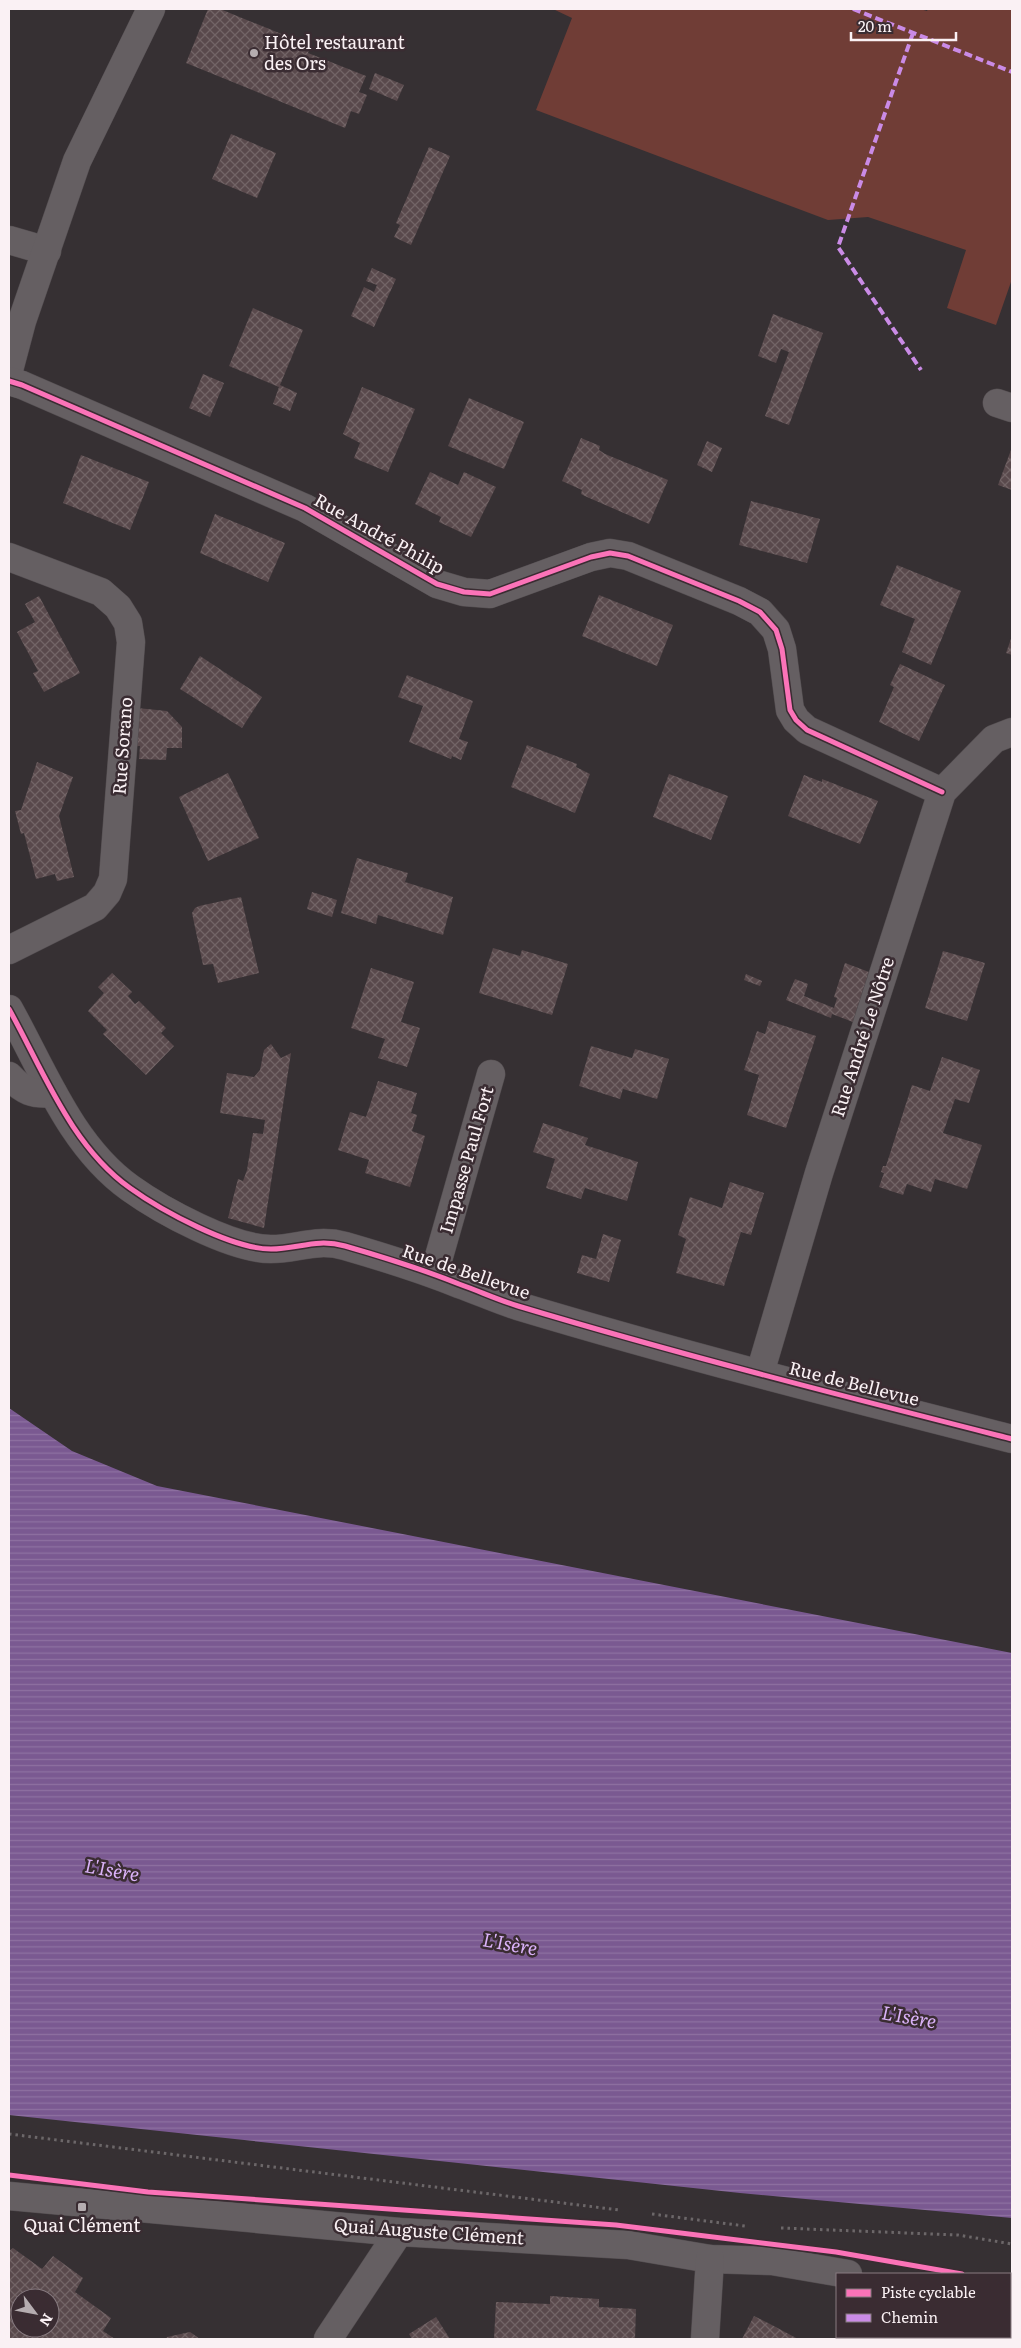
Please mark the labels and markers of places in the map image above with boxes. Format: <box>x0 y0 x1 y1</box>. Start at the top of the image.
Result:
place label: Hôtel restaurant des Ors <box>264 28 406 76</box>
marker: Hôtel restaurant des Ors <box>248 47 260 59</box>
marker: Quai Clément <box>76 2201 88 2213</box>
place label: Quai Clément <box>24 2211 141 2238</box>

